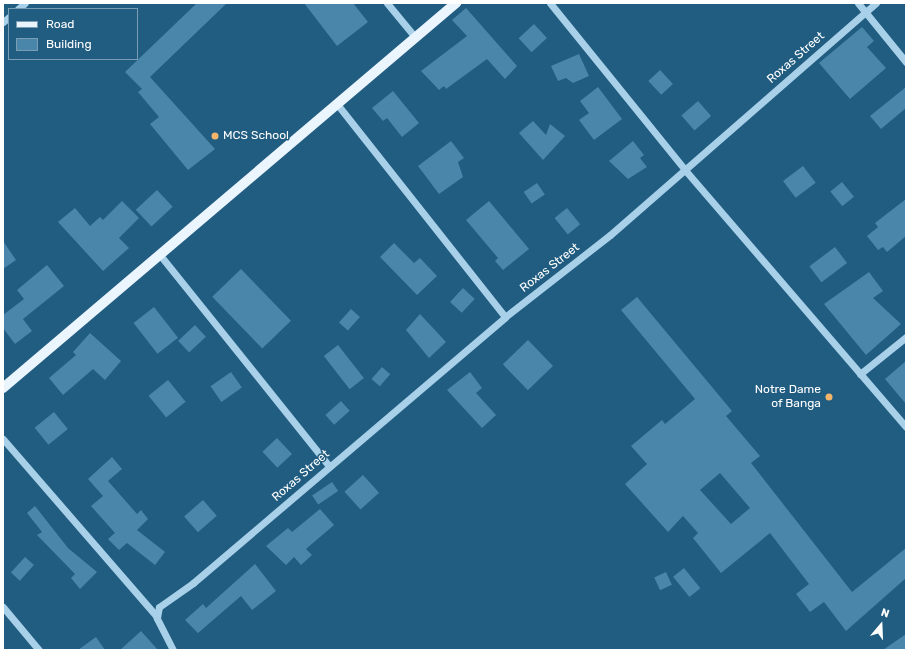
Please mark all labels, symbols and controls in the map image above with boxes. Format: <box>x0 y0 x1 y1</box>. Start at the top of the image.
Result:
legend <box>8 8 138 60</box>
text: Road <box>46 17 74 31</box>
street label: Roxas Street <box>764 29 828 87</box>
text: Building <box>46 37 92 51</box>
place label: MCS School <box>223 129 289 143</box>
marker: MCS School <box>210 131 220 141</box>
street label: Roxas Street <box>517 240 583 296</box>
place label: Notre Dame of Banga <box>755 383 821 411</box>
marker: Notre Dame of Banga <box>824 392 834 402</box>
street label: Roxas Street <box>269 447 333 505</box>
north arrow <box>861 605 901 645</box>
text: N <box>879 606 891 621</box>

